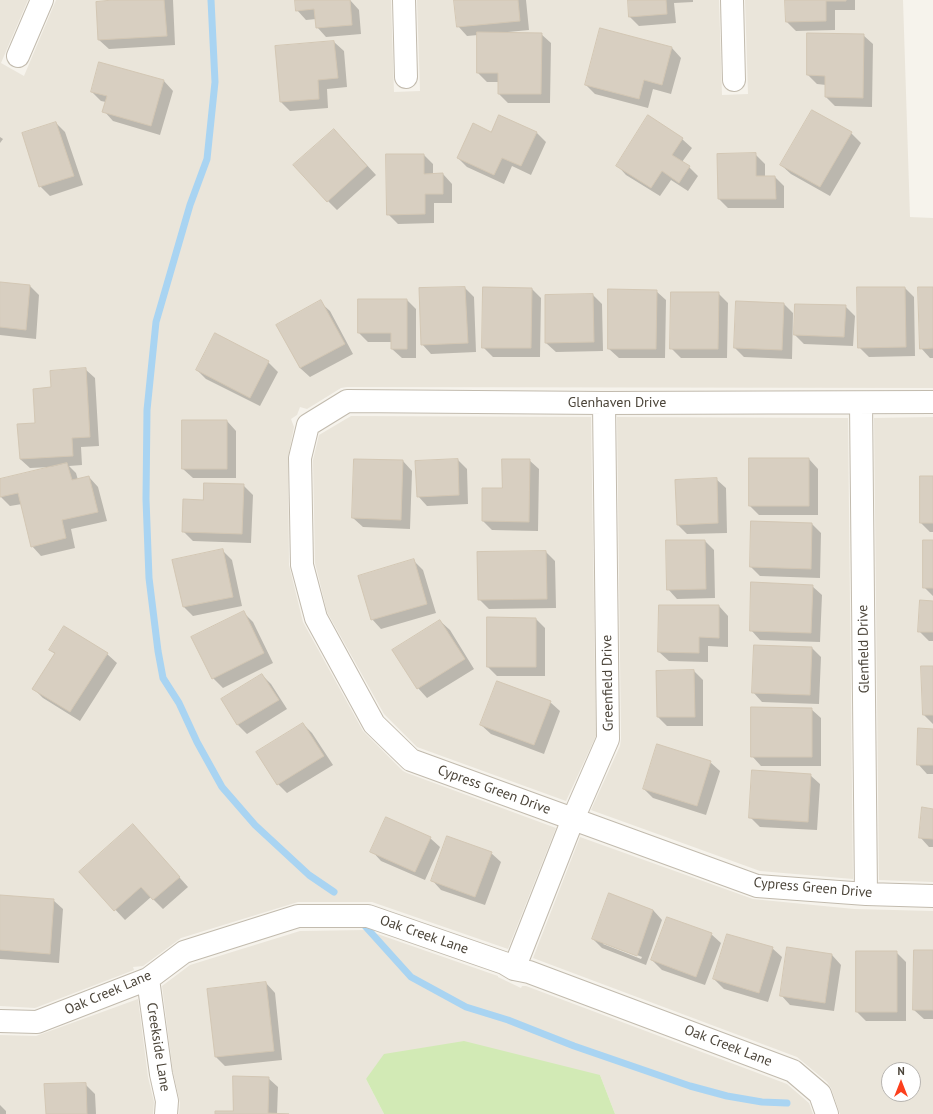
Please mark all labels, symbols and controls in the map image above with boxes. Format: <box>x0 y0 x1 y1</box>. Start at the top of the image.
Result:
street label: Glenhaven Drive <box>568 395 666 411</box>
street label: Glenfield Drive <box>855 604 873 694</box>
street label: Greenfield Drive <box>599 635 617 731</box>
street label: Cypress Green Drive <box>435 762 553 818</box>
street label: Cypress Green Drive <box>753 874 873 902</box>
street label: Oak Creek Lane <box>377 912 471 958</box>
street label: Oak Creek Lane <box>62 967 154 1019</box>
street label: Creekside Lane <box>143 1001 173 1093</box>
street label: Oak Creek Lane <box>682 1022 774 1070</box>
north arrow <box>881 1062 921 1102</box>
text: N <box>897 1064 905 1078</box>

